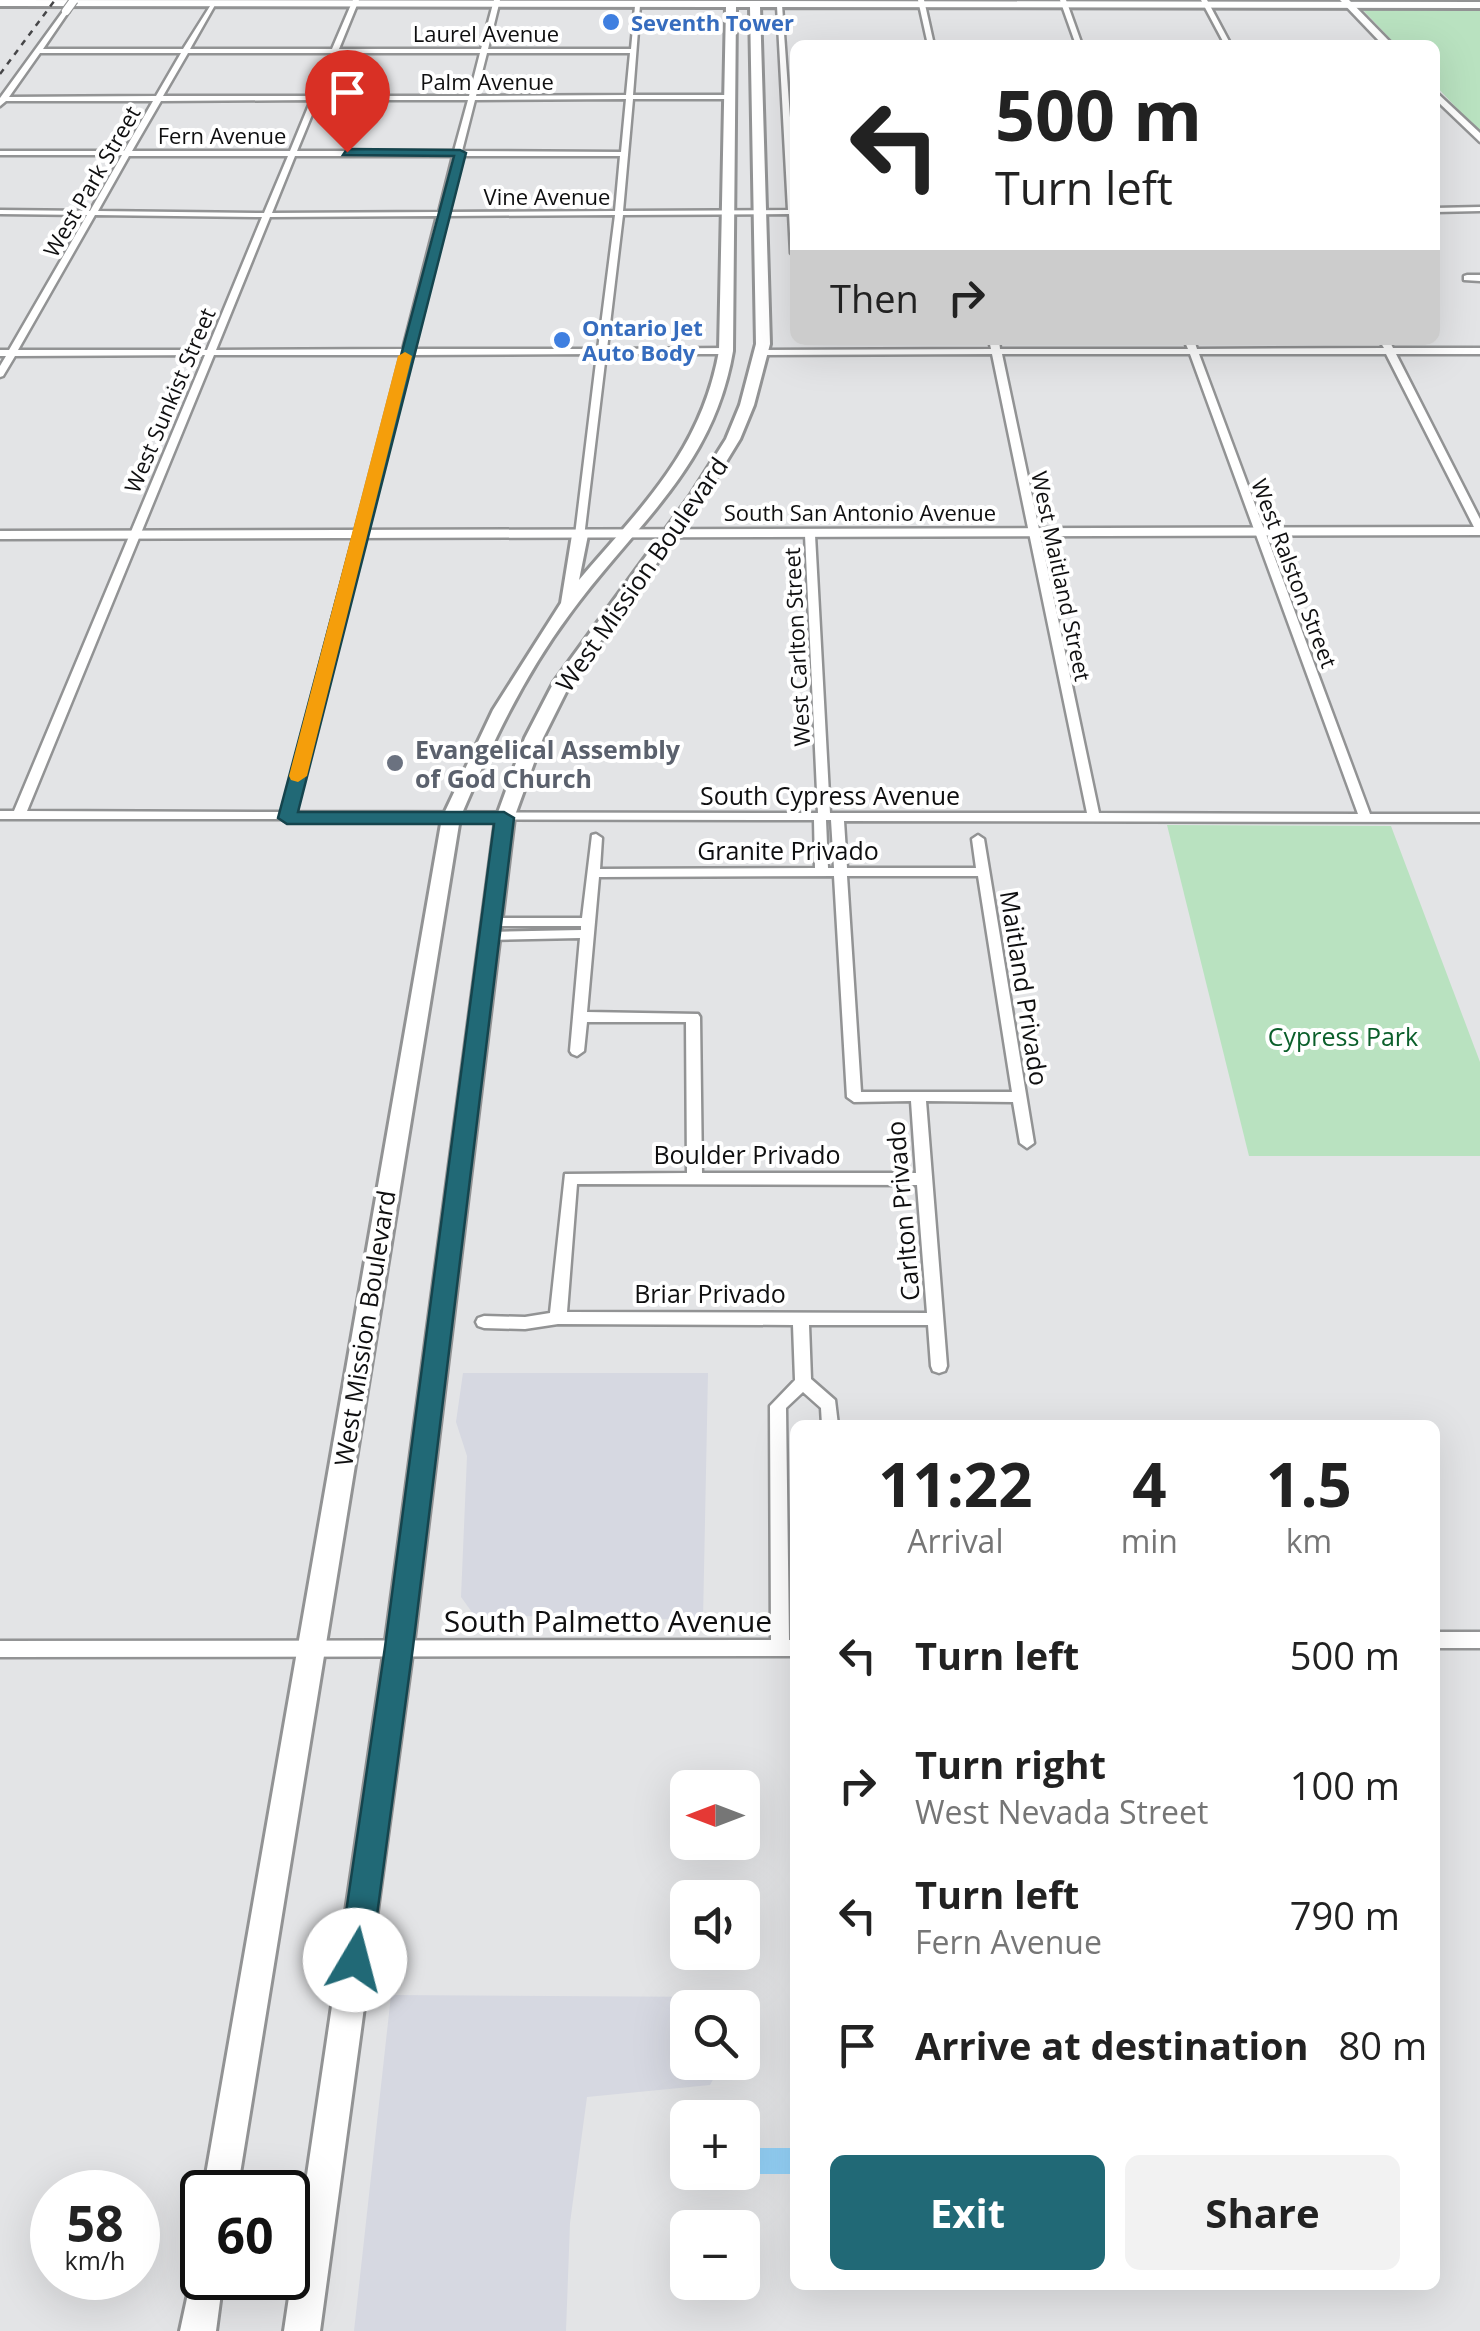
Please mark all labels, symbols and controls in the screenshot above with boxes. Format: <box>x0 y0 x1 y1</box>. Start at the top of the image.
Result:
place label: Seventh Tower <box>631 7 794 37</box>
marker: Seventh Tower <box>600 11 622 33</box>
street label: Laurel Avenue <box>413 18 559 48</box>
pin <box>305 50 390 153</box>
icon: arrive <box>320 65 375 120</box>
street label: Palm Avenue <box>420 66 554 96</box>
text: 500 m <box>995 66 1202 162</box>
icon: left <box>830 80 960 210</box>
street label: West Park Street <box>36 100 147 262</box>
street label: Fern Avenue <box>158 120 286 150</box>
text: Turn left <box>995 157 1173 218</box>
street label: Vine Avenue <box>484 181 610 211</box>
icon: right <box>939 270 994 325</box>
text: Then <box>830 272 919 324</box>
street label: West Sunkist Street <box>116 303 222 497</box>
place label: Ontario Jet Auto Body <box>582 312 703 367</box>
marker: Ontario Jet Auto Body <box>551 329 573 351</box>
street label: West Mission Boulevard <box>547 450 735 698</box>
street label: West Maitland Street <box>1025 468 1099 684</box>
street label: West Ralston Street <box>1245 474 1345 672</box>
street label: South San Antonio Avenue <box>724 497 996 527</box>
street label: West Carlton Street <box>776 547 816 747</box>
place label: Evangelical Assembly of God Church <box>415 732 681 795</box>
marker: Evangelical Assembly of God Church <box>384 752 406 774</box>
street label: South Cypress Avenue <box>700 778 960 812</box>
street label: Granite Privado <box>697 833 879 867</box>
street label: Maitland Privado <box>993 888 1057 1088</box>
park label: Cypress Park <box>1268 1019 1418 1053</box>
street label: Carlton Privado <box>877 1120 927 1302</box>
street label: Boulder Privado <box>653 1137 841 1171</box>
street label: West Mission Boulevard <box>325 1188 403 1468</box>
street label: Briar Privado <box>634 1276 786 1310</box>
text: 11:22 <box>878 1443 1032 1525</box>
text: 4 <box>1132 1443 1166 1525</box>
text: 1.5 <box>1266 1443 1352 1525</box>
text: Arrival <box>907 1519 1003 1562</box>
text: min <box>1121 1519 1178 1562</box>
text: km <box>1286 1519 1332 1562</box>
street label: South Palmetto Avenue <box>444 1600 772 1641</box>
icon: left <box>830 1628 885 1683</box>
text: Turn left <box>915 1629 1079 1681</box>
text: 500 m <box>1290 1629 1400 1681</box>
text: Turn right <box>915 1738 1106 1790</box>
icon: right <box>830 1758 885 1813</box>
text: 100 m <box>1290 1759 1400 1811</box>
north arrow <box>670 1770 760 1860</box>
map controls <box>670 1770 760 2300</box>
text: West Nevada Street <box>915 1790 1208 1833</box>
text: Turn left <box>915 1868 1079 1920</box>
button: sound <box>670 1880 760 1970</box>
icon: left <box>830 1888 885 1943</box>
text: 790 m <box>1290 1889 1400 1941</box>
position arrow <box>303 1908 407 2012</box>
text: Fern Avenue <box>915 1920 1102 1963</box>
button: search <box>670 1990 760 2080</box>
icon: arrive <box>830 2018 885 2073</box>
text: Arrive at destination <box>915 2019 1309 2071</box>
text: 80 m <box>1339 2019 1427 2071</box>
button: + <box>670 2100 760 2190</box>
button: Exit <box>830 2155 1105 2270</box>
button: Share <box>1125 2155 1400 2270</box>
speed limit sign: 60 <box>180 2170 310 2300</box>
text: 58 <box>66 2189 124 2257</box>
button: − <box>670 2210 760 2300</box>
text: km/h <box>65 2243 125 2277</box>

